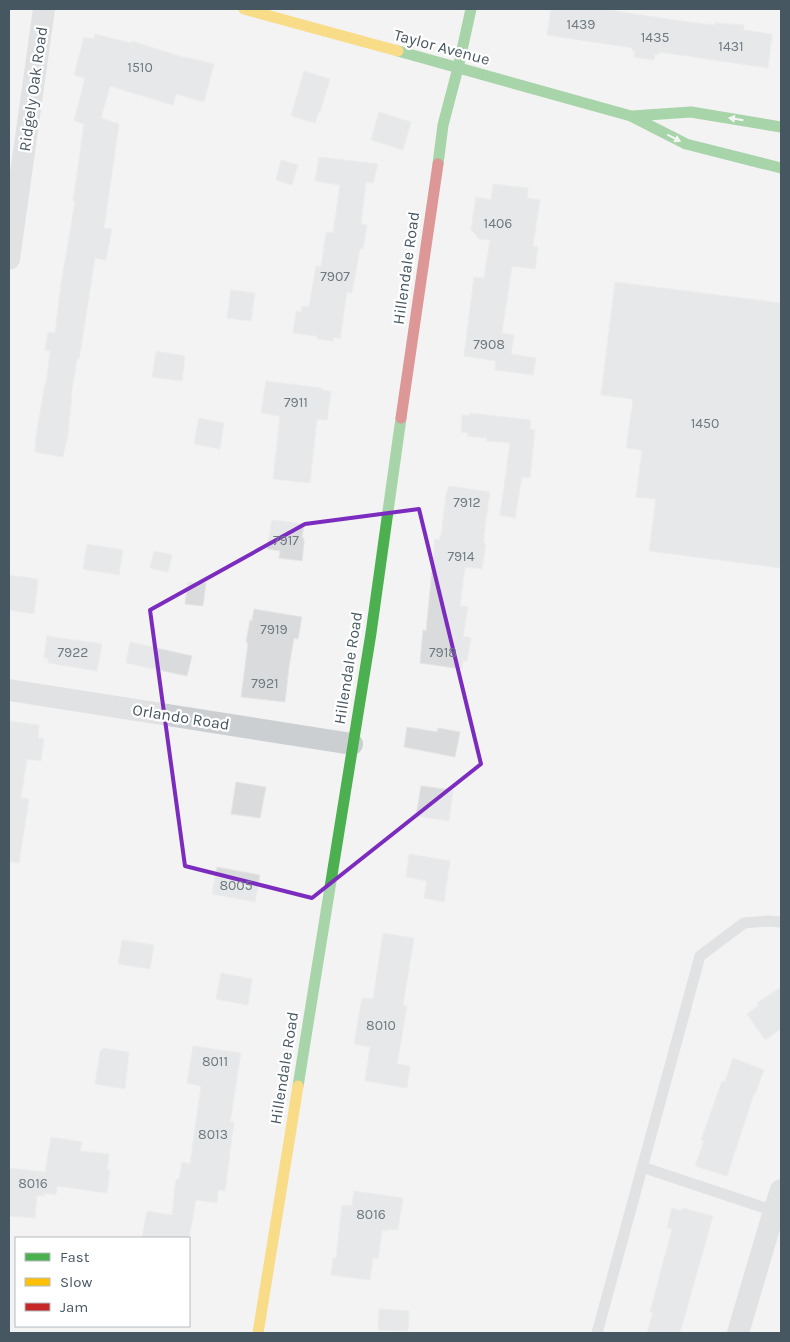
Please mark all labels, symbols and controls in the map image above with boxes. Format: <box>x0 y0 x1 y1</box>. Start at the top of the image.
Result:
house number: 1439 <box>567 16 595 33</box>
street label: Ridgely Oak Road <box>15 25 51 153</box>
street label: Taylor Avenue <box>392 25 492 69</box>
house number: 1435 <box>641 29 669 46</box>
house number: 1431 <box>718 38 744 55</box>
house number: 1510 <box>127 59 153 76</box>
one-way arrow <box>728 115 744 123</box>
one-way arrow <box>667 134 681 142</box>
street label: Hillendale Road <box>389 210 423 326</box>
house number: 1406 <box>484 215 512 232</box>
house number: 7907 <box>320 268 350 285</box>
house number: 7908 <box>473 336 505 353</box>
house number: 7911 <box>284 394 308 411</box>
house number: 1450 <box>691 415 719 432</box>
house number: 7912 <box>453 494 481 511</box>
house number: 7917 <box>273 532 299 549</box>
house number: 7914 <box>447 548 475 565</box>
street label: Hillendale Road <box>330 610 366 726</box>
house number: 7919 <box>260 621 288 638</box>
house number: 7922 <box>58 644 88 661</box>
house number: 7918 <box>429 644 457 661</box>
house number: 7921 <box>251 675 279 692</box>
street label: Orlando Road <box>131 700 231 734</box>
house number: 8005 <box>219 877 253 894</box>
street label: Hillendale Road <box>266 1010 302 1126</box>
house number: 8010 <box>366 1017 396 1034</box>
house number: 8011 <box>202 1053 228 1070</box>
house number: 8013 <box>198 1126 228 1143</box>
house number: 8016 <box>18 1175 48 1192</box>
house number: 8016 <box>356 1206 386 1223</box>
legend <box>15 1237 190 1327</box>
text: Fast <box>60 1248 90 1266</box>
text: Slow <box>60 1273 92 1291</box>
text: Jam <box>60 1298 88 1316</box>

